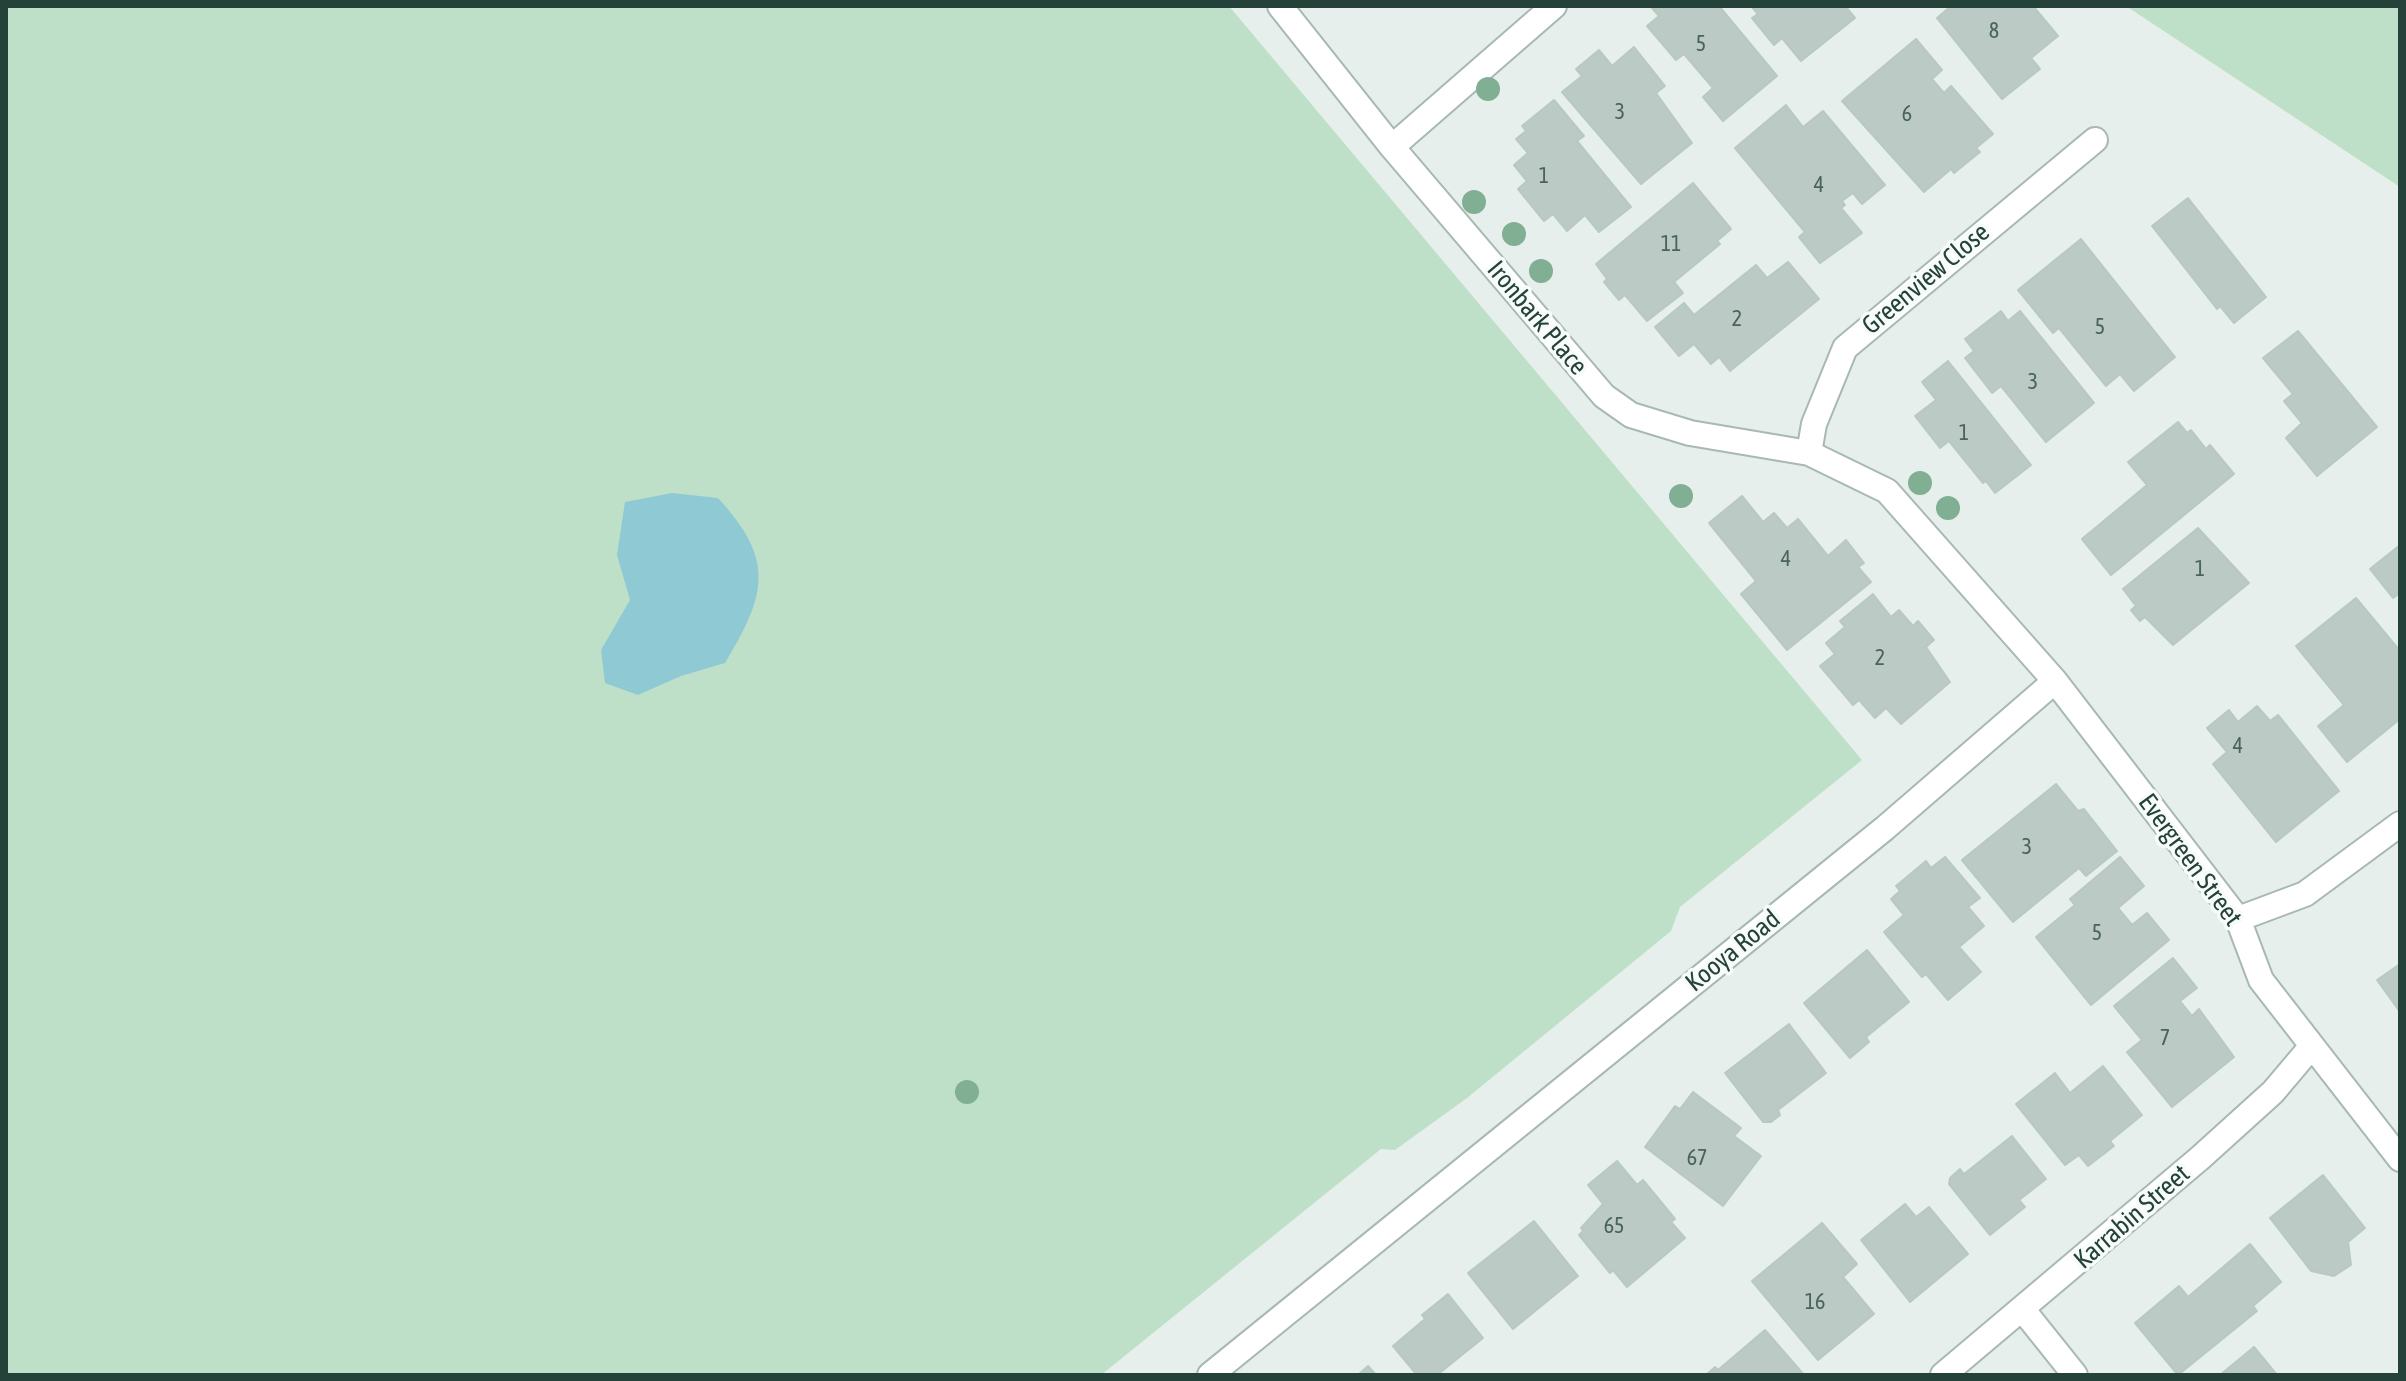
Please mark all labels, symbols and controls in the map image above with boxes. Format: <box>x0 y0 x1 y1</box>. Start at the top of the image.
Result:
house number: 8 <box>1989 18 1999 44</box>
house number: 5 <box>1696 31 1706 57</box>
house number: 3 <box>1615 99 1625 125</box>
house number: 6 <box>1902 101 1912 127</box>
house number: 1 <box>1539 163 1549 189</box>
house number: 4 <box>1814 172 1824 198</box>
street label: Greenview Close <box>1856 217 1996 341</box>
house number: 11 <box>1661 231 1681 257</box>
street label: Ironbark Place <box>1480 255 1594 381</box>
house number: 2 <box>1732 306 1742 332</box>
house number: 5 <box>2095 314 2105 340</box>
house number: 3 <box>2028 369 2038 395</box>
house number: 1 <box>1959 420 1969 446</box>
house number: 4 <box>1781 546 1791 572</box>
house number: 1 <box>2195 556 2205 582</box>
house number: 2 <box>1875 645 1885 671</box>
house number: 4 <box>2233 733 2243 759</box>
street label: Evergreen Street <box>2132 788 2248 932</box>
house number: 3 <box>2022 834 2032 860</box>
street label: Kooya Road <box>1680 904 1786 998</box>
house number: 5 <box>2092 920 2102 946</box>
house number: 7 <box>2160 1025 2170 1051</box>
house number: 67 <box>1687 1145 1707 1171</box>
street label: Karrabin Street <box>2068 1158 2196 1276</box>
house number: 65 <box>1604 1213 1624 1239</box>
house number: 16 <box>1805 1289 1825 1315</box>

